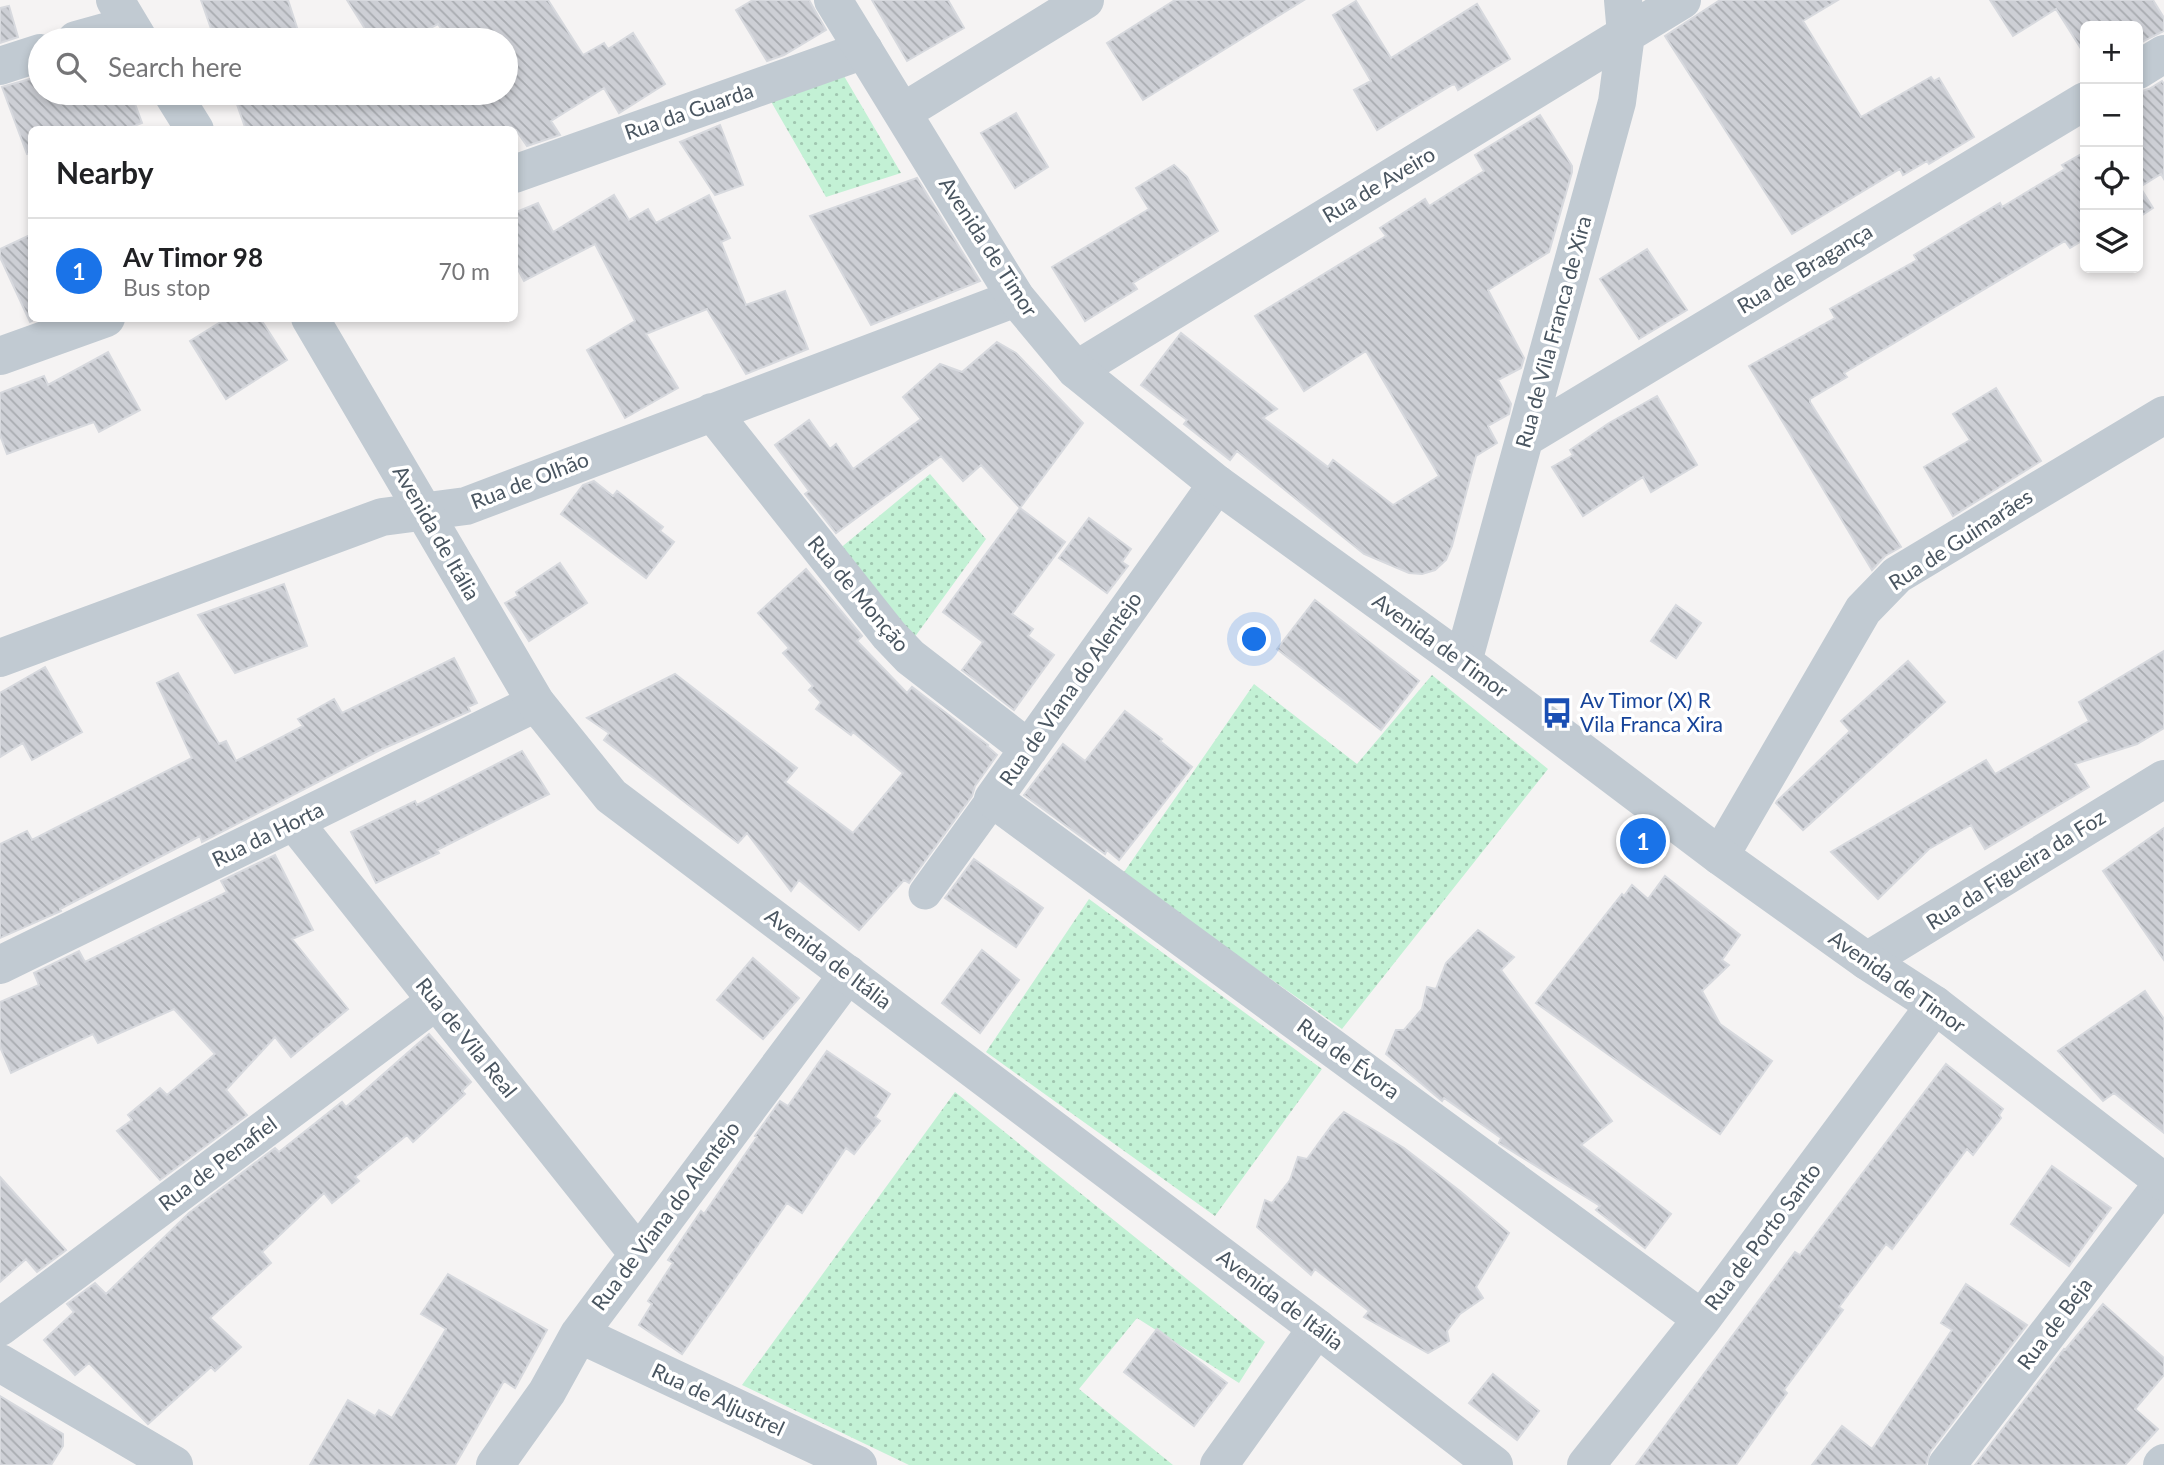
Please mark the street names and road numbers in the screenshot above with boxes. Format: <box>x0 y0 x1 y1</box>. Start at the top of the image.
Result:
street label: Rua da Guarda <box>621 77 756 144</box>
street label: Rua de Aveiro <box>1317 140 1439 227</box>
street label: Avenida de Timor <box>935 172 1044 321</box>
street label: Rua de Vila Franca de Xira <box>1510 213 1596 450</box>
street label: Rua de Bragança <box>1732 218 1876 318</box>
street label: Rua de Olhão <box>467 446 592 514</box>
street label: Avenida de Itália <box>389 460 486 604</box>
street label: Rua de Guimarães <box>1884 483 2037 594</box>
street label: Rua de Monção <box>803 530 915 656</box>
street label: Rua de Viana do Alentejo <box>993 586 1146 790</box>
street label: Avenida de Timor <box>1368 587 1514 702</box>
street label: Rua da Horta <box>207 796 327 871</box>
street label: Rua da Figueira da Foz <box>1921 803 2109 934</box>
street label: Avenida de Itália <box>761 902 897 1013</box>
street label: Avenida de Timor <box>1825 924 1971 1037</box>
street label: Rua de Vila Real <box>411 972 523 1102</box>
street label: Rua de Évora <box>1293 1012 1405 1103</box>
street label: Rua de Penafiel <box>153 1110 281 1215</box>
street label: Rua de Viana do Alentejo <box>585 1115 744 1315</box>
street label: Rua de Porto Santo <box>1698 1158 1825 1314</box>
street label: Avenida de Itália <box>1213 1243 1349 1354</box>
street label: Rua de Beja <box>2011 1272 2096 1374</box>
street label: Rua de Aljustrel <box>648 1357 789 1440</box>

